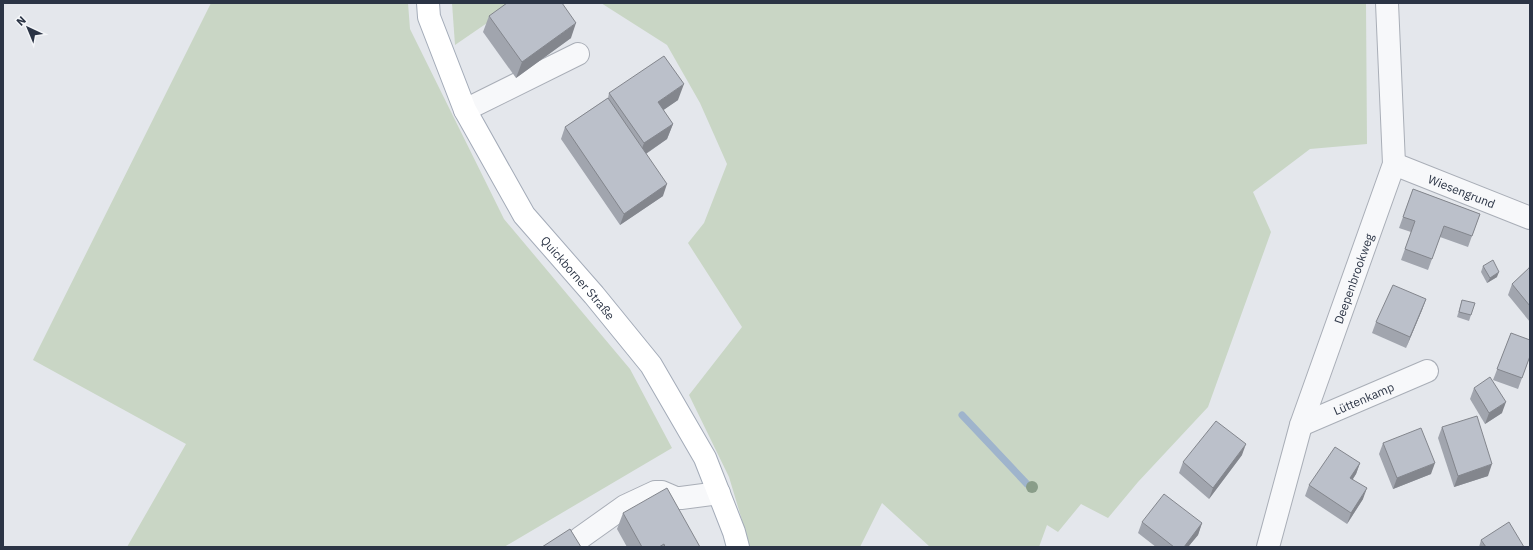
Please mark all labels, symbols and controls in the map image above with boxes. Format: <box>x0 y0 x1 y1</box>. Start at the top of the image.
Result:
north arrow <box>8 8 48 48</box>
text: N <box>13 13 29 29</box>
street label: Wiesengrund <box>1426 171 1498 211</box>
street label: Deepenbrookweg <box>1330 231 1376 326</box>
street label: Quickborner Straße <box>538 233 619 323</box>
street label: Lüttenkamp <box>1331 379 1396 418</box>

